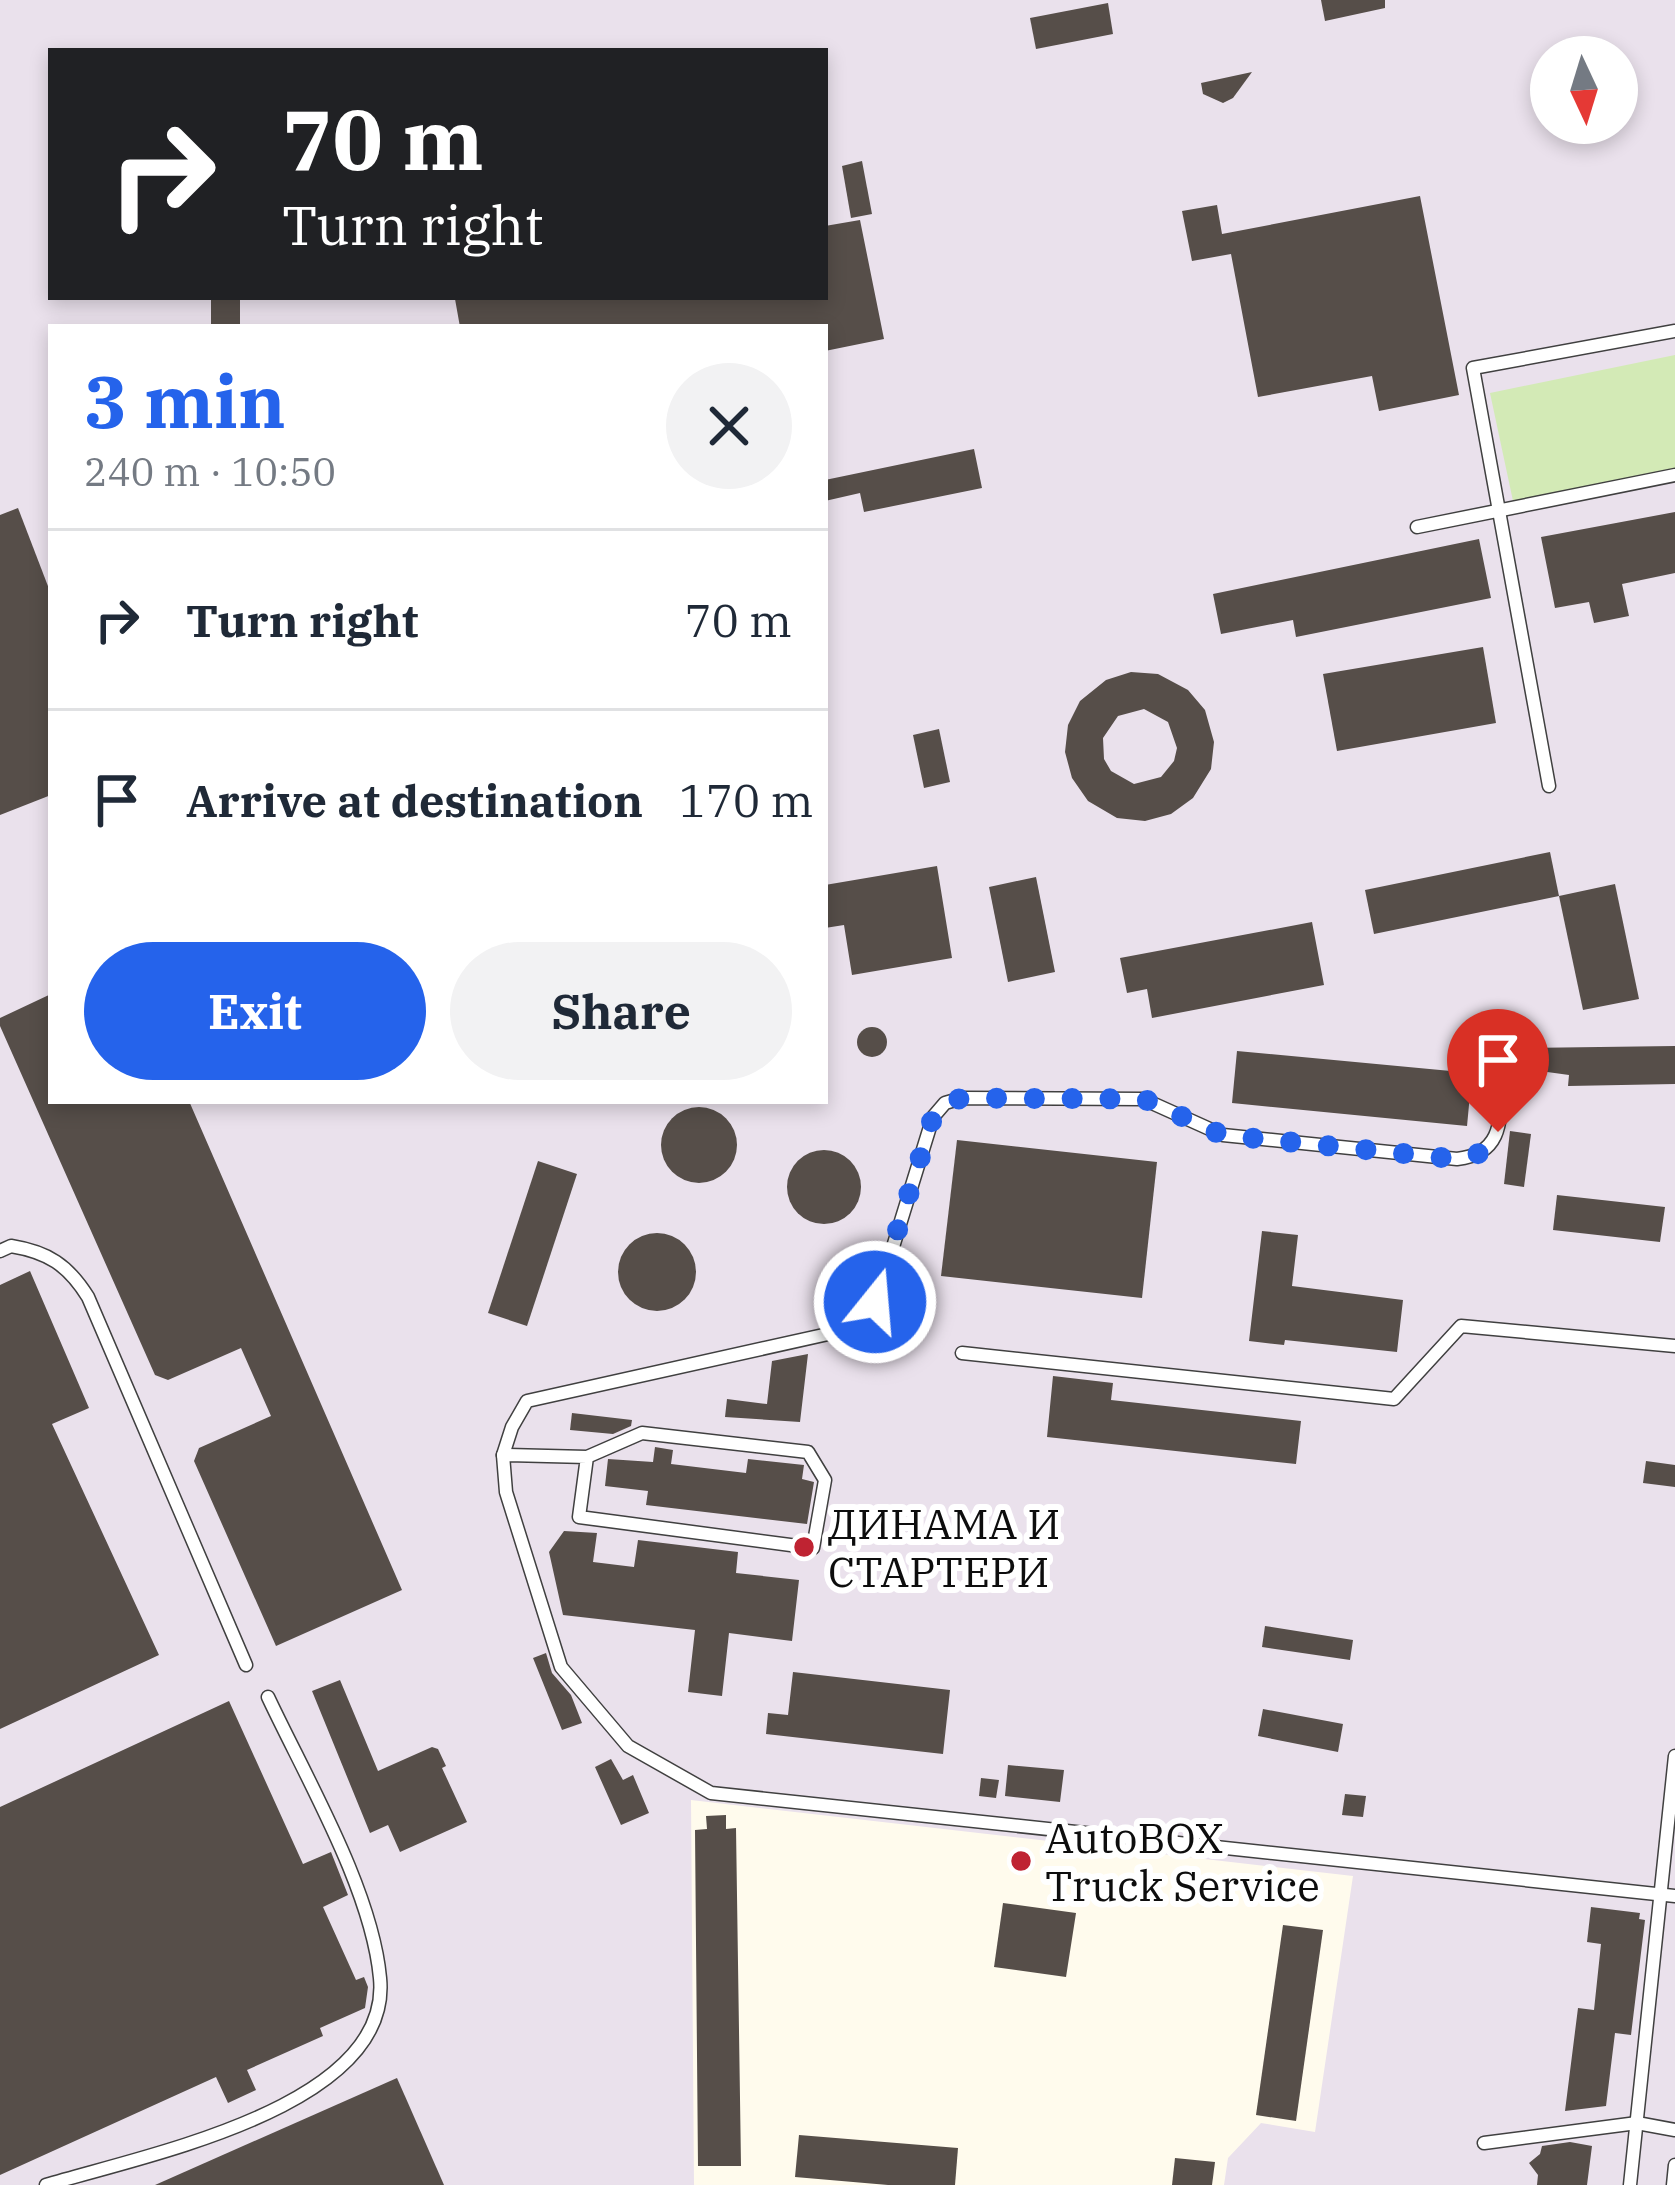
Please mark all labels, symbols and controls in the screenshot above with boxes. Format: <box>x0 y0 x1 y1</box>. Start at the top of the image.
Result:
north arrow <box>1530 36 1638 144</box>
map controls <box>1530 36 1638 144</box>
text: 70 m <box>282 84 484 193</box>
icon: right <box>84 96 240 252</box>
text: Turn right <box>282 190 544 260</box>
text: 3 min <box>84 354 286 448</box>
button: close <box>666 363 792 489</box>
text: 240 m · 10:50 <box>84 446 336 497</box>
icon: right <box>84 587 150 653</box>
text: Turn right <box>186 591 418 649</box>
text: 70 m <box>685 591 792 649</box>
icon: arrive <box>84 767 150 833</box>
text: Arrive at destination <box>186 771 643 829</box>
text: 170 m <box>679 771 813 829</box>
button: Exit <box>84 942 426 1080</box>
button: Share <box>450 942 792 1080</box>
pin <box>1447 1009 1549 1132</box>
icon: arrive <box>1465 1027 1531 1093</box>
position arrow <box>812 1239 938 1365</box>
place label: ДИНАМА И СТАРТЕРИ <box>828 1496 1060 1599</box>
marker: ДИНАМА И СТАРТЕРИ <box>791 1534 817 1560</box>
place label: AutoBOX Truck Service <box>1045 1810 1320 1913</box>
marker: AutoBOX Truck Service <box>1008 1848 1034 1874</box>

